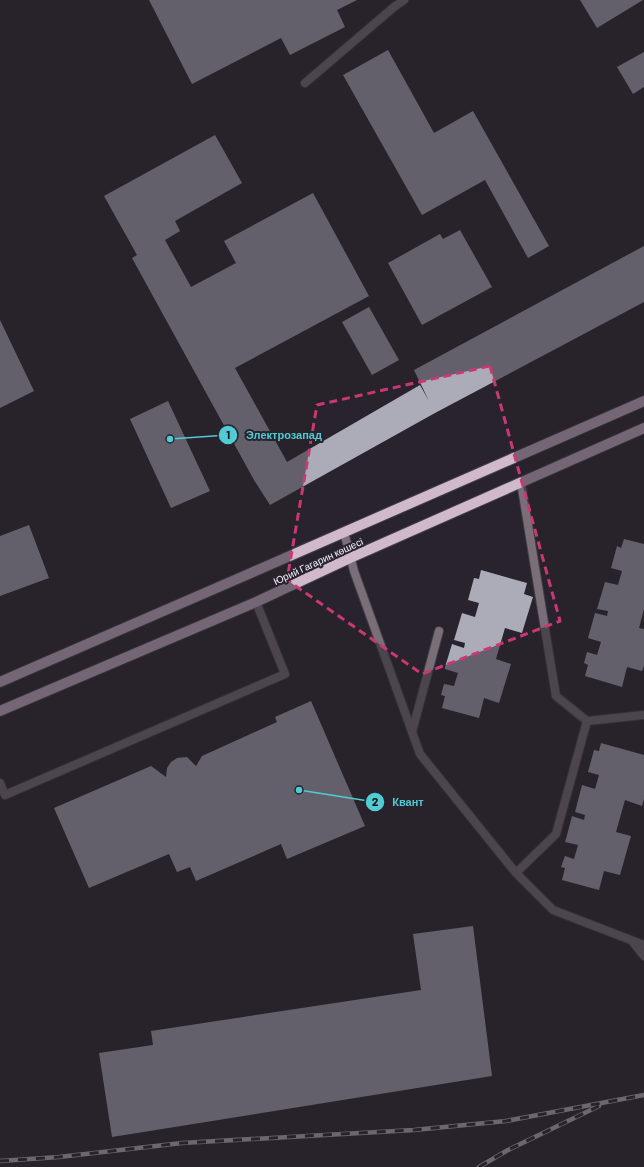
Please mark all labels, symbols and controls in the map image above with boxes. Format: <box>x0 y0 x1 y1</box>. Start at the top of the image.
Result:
callout: Электрозапад <box>218 424 330 447</box>
text: 1 <box>226 427 230 441</box>
text: Электрозапад <box>246 428 322 441</box>
street label: Юрий Гагарин көшесі <box>271 535 365 587</box>
callout: Квант <box>365 791 432 814</box>
text: 2 <box>372 794 379 808</box>
text: Квант <box>392 795 424 808</box>

